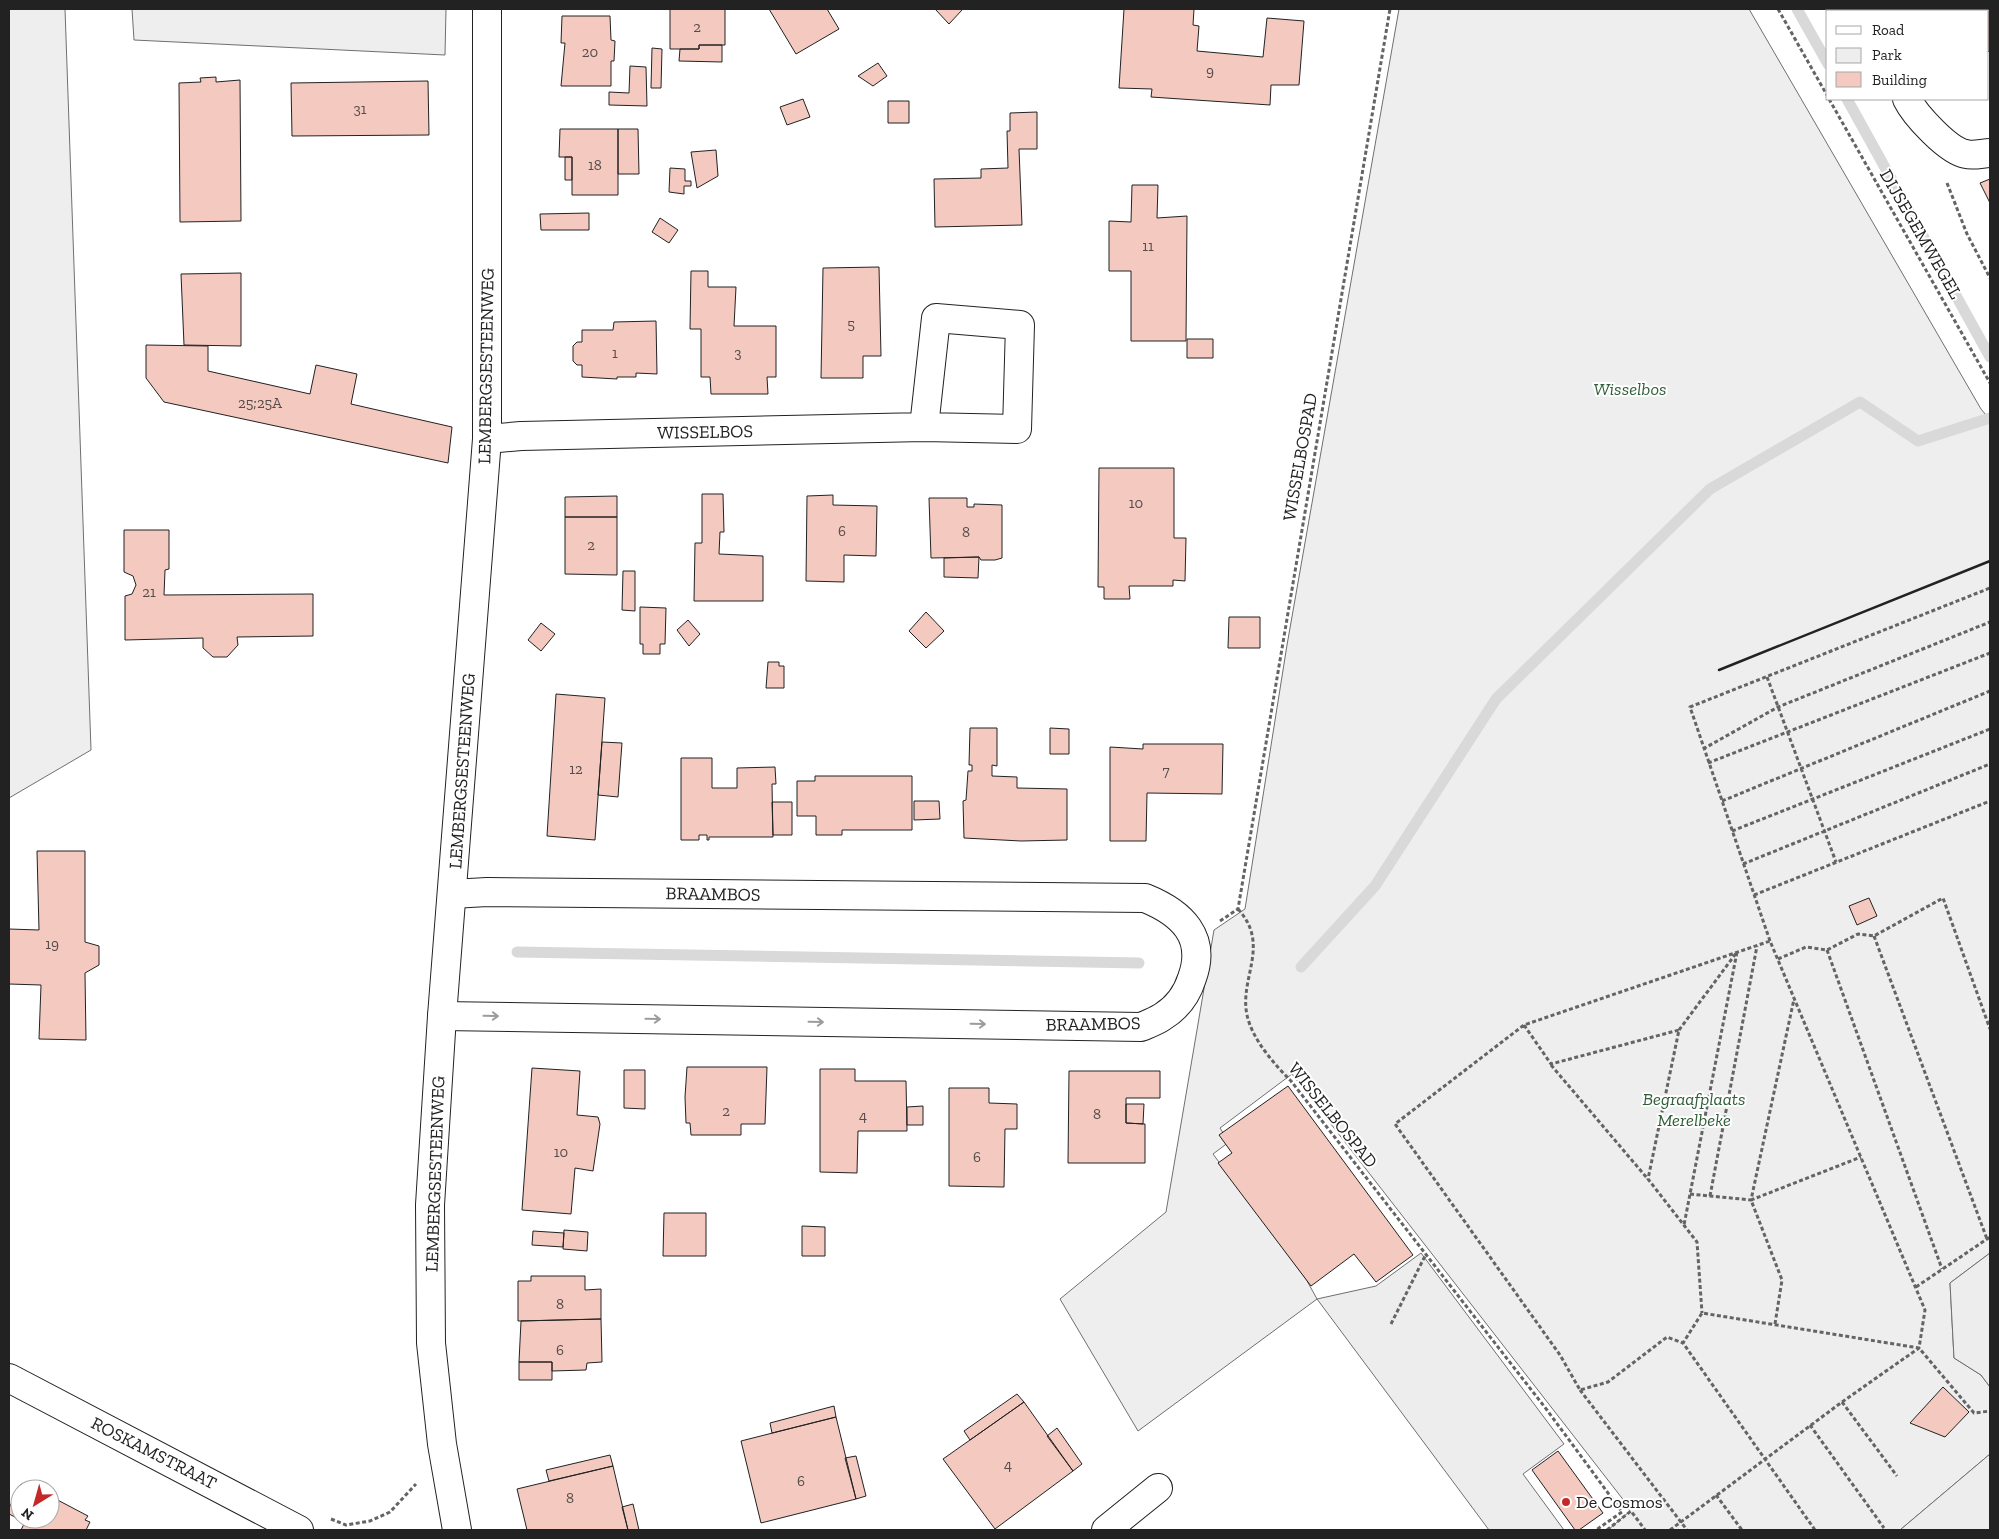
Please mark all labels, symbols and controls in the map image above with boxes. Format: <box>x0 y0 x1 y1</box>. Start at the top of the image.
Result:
legend <box>1826 10 1989 100</box>
house number: 2 <box>693 18 701 36</box>
text: Road <box>1872 21 1905 39</box>
house number: 20 <box>582 43 598 61</box>
text: Park <box>1872 46 1902 64</box>
house number: 9 <box>1206 62 1214 80</box>
text: Building <box>1872 71 1927 89</box>
house number: 31 <box>353 100 367 118</box>
house number: 18 <box>588 156 602 174</box>
street label: DIJSEGEMWEGEL <box>1875 165 1967 303</box>
house number: 11 <box>1142 237 1154 255</box>
street label: LEMBERGSESTEENWEG <box>473 268 499 464</box>
house number: 5 <box>847 315 855 333</box>
house number: 1 <box>612 344 618 362</box>
house number: 3 <box>734 344 742 362</box>
park label: Wisselbos <box>1593 378 1667 400</box>
street label: WISSELBOSPAD <box>1278 391 1322 523</box>
house number: 25;25A <box>238 394 282 412</box>
street label: WISSELBOS <box>657 420 753 444</box>
house number: 10 <box>1129 494 1143 512</box>
house number: 6 <box>838 522 846 540</box>
house number: 8 <box>962 523 970 541</box>
house number: 2 <box>587 536 595 554</box>
house number: 21 <box>142 583 156 601</box>
street label: LEMBERGSESTEENWEG <box>444 672 480 870</box>
house number: 12 <box>569 760 583 778</box>
house number: 7 <box>1162 762 1170 780</box>
street label: BRAAMBOS <box>665 882 761 906</box>
house number: 19 <box>45 935 59 953</box>
one-way arrow <box>482 1011 498 1021</box>
street label: BRAAMBOS <box>1045 1012 1141 1036</box>
one-way arrow <box>644 1014 661 1024</box>
one-way arrow <box>807 1017 823 1026</box>
one-way arrow <box>970 1019 986 1029</box>
street label: WISSELBOSPAD <box>1284 1058 1382 1172</box>
street label: LEMBERGSESTEENWEG <box>421 1075 449 1273</box>
park label: Begraafplaats Merelbeke <box>1642 1088 1746 1131</box>
house number: 2 <box>722 1102 730 1120</box>
house number: 8 <box>1093 1105 1101 1123</box>
house number: 4 <box>859 1107 867 1125</box>
house number: 10 <box>554 1143 568 1161</box>
house number: 6 <box>973 1148 981 1166</box>
house number: 8 <box>556 1295 564 1313</box>
house number: 6 <box>556 1341 564 1359</box>
street label: ROSKAMSTRAAT <box>87 1412 221 1494</box>
house number: 4 <box>1004 1456 1012 1474</box>
house number: 6 <box>797 1472 805 1490</box>
north arrow <box>10 1479 60 1529</box>
house number: 8 <box>566 1489 574 1507</box>
place label: De Cosmos <box>1576 1491 1663 1513</box>
marker: De Cosmos <box>1560 1496 1572 1508</box>
text: N <box>18 1504 37 1524</box>

